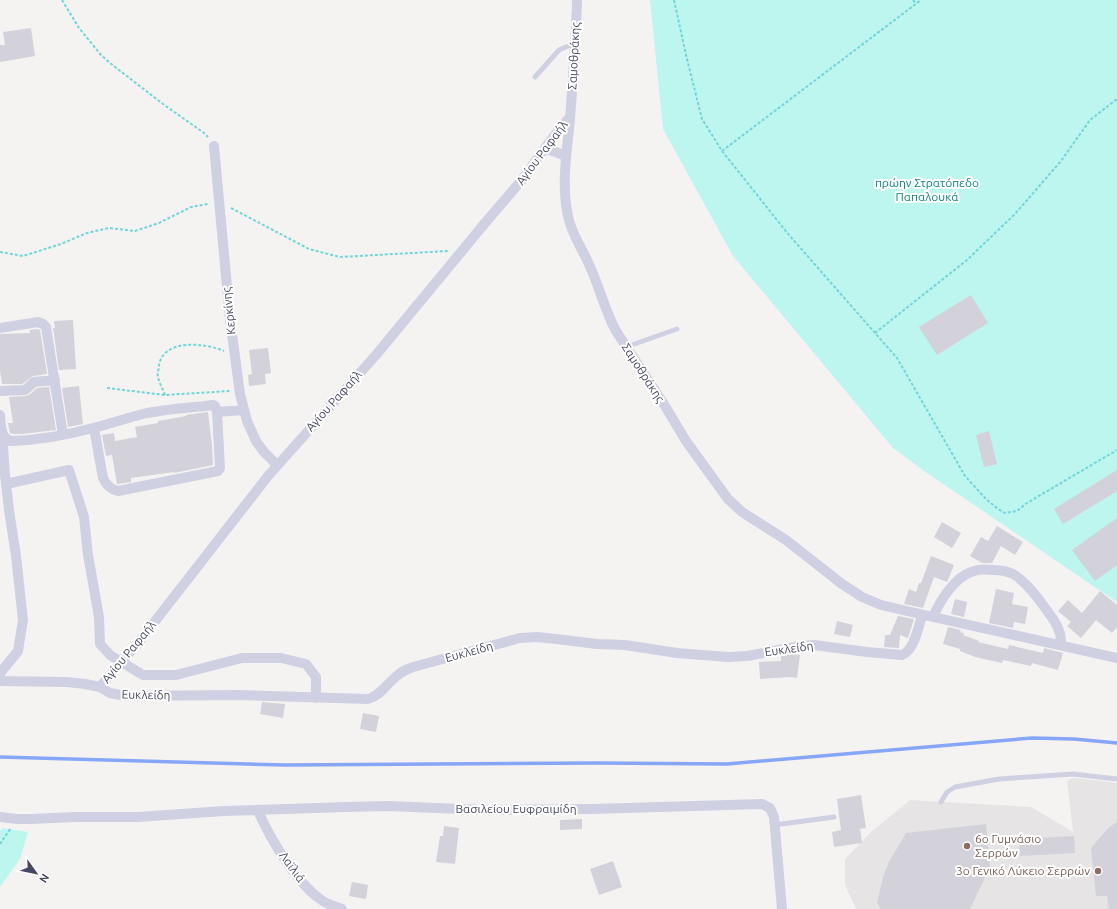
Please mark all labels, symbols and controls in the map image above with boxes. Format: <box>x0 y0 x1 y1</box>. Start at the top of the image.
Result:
street label: Σαμοθράκης <box>565 21 583 90</box>
street label: Αγίου Ραφαήλ <box>513 118 570 187</box>
park label: πρώην Στρατόπεδο Παπαλουκά <box>875 176 979 203</box>
street label: Κερκίνης <box>219 286 238 335</box>
street label: Σαμοθράκης <box>619 341 668 406</box>
street label: Αγίου Ραφαήλ <box>303 368 364 433</box>
street label: Αγίου Ραφαήλ <box>99 618 158 685</box>
street label: Ευκλείδη <box>444 639 494 664</box>
street label: Ευκλείδη <box>764 639 814 658</box>
street label: Ευκλείδη <box>121 688 171 701</box>
street label: Βασιλείου Ευφραιμίδη <box>455 802 577 815</box>
place label: 6ο Γυμνάσιο Σερρών <box>975 832 1041 859</box>
marker: 6ο Γυμνάσιο Σερρών <box>962 841 972 851</box>
street label: Λαϊλιά <box>277 849 308 884</box>
north arrow <box>16 853 56 893</box>
place label: 3ο Γενικό Λύκειο Σερρών <box>956 864 1090 877</box>
marker: 3ο Γενικό Λύκειο Σερρών <box>1093 866 1103 876</box>
text: N <box>37 872 52 885</box>

